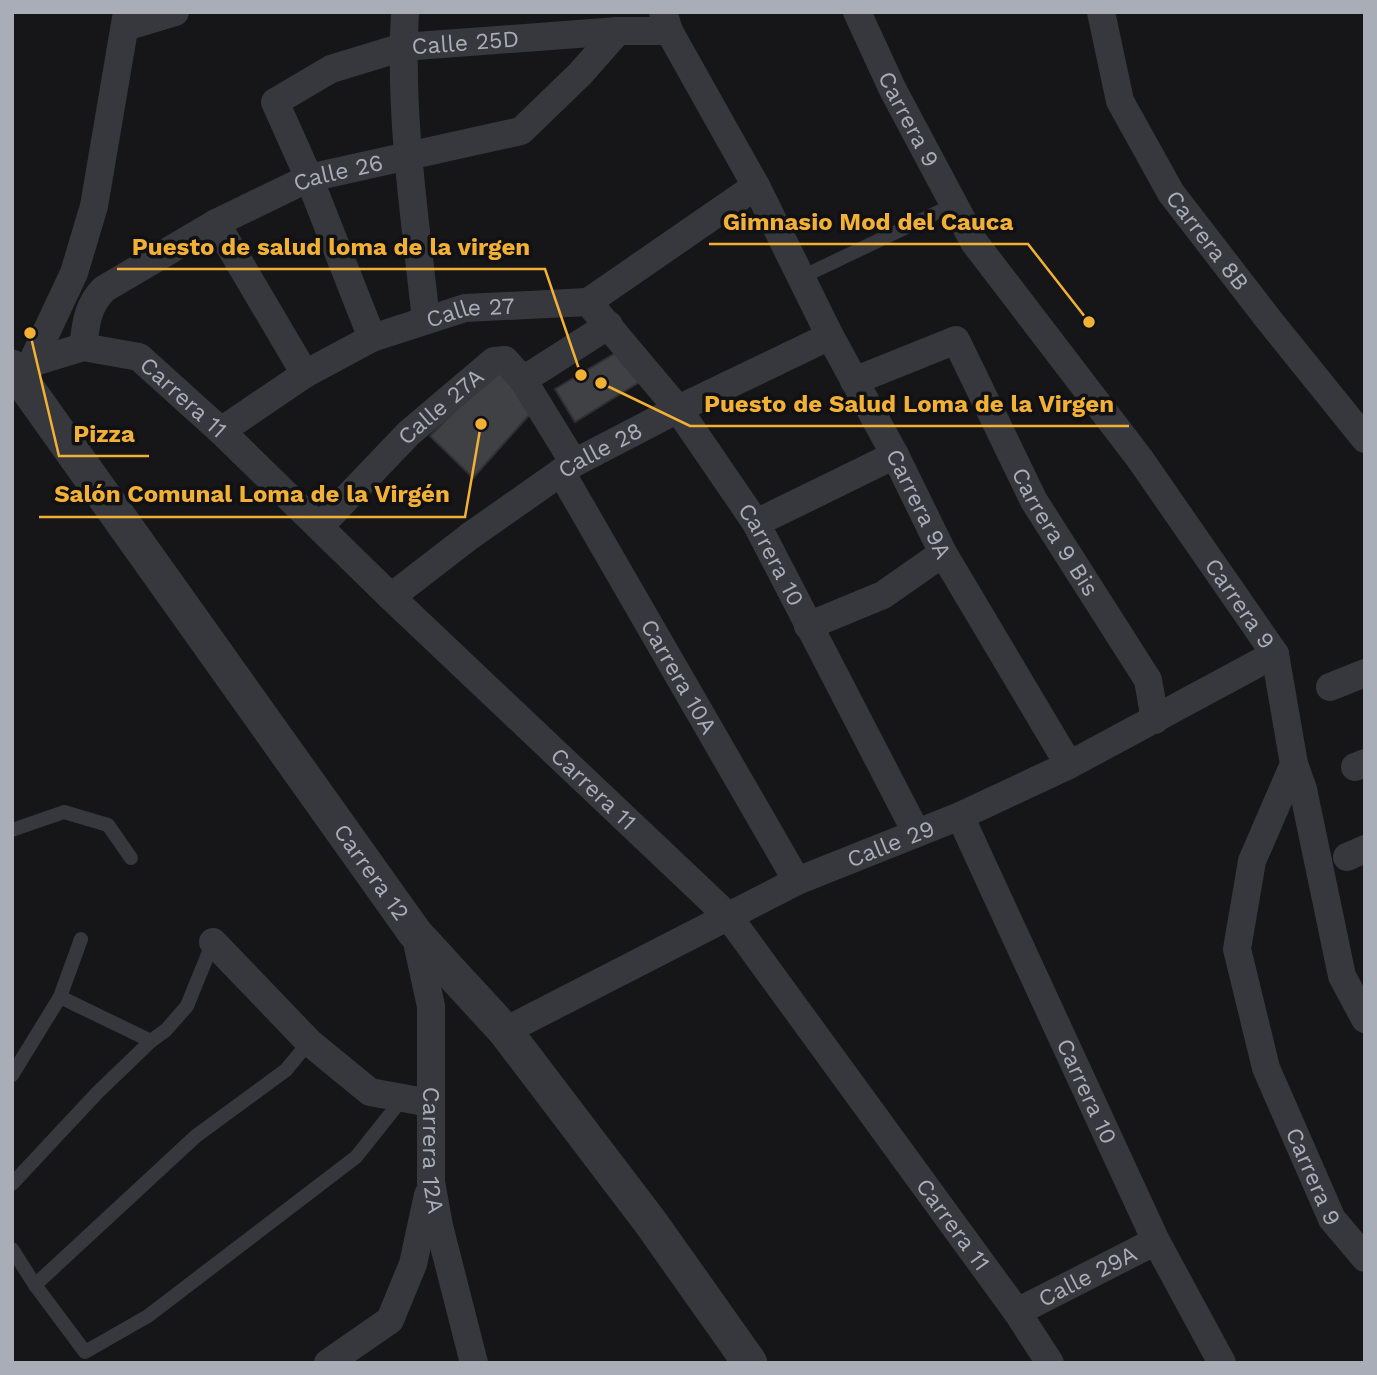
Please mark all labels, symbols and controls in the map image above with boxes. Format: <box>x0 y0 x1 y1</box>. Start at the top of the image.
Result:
street label: Calle 25D <box>411 25 520 60</box>
street label: Carrera 9 <box>873 67 945 171</box>
street label: Calle 26 <box>289 149 385 197</box>
street label: Carrera 8B <box>1160 185 1255 296</box>
callout: Gimnasio Mod del Cauca <box>709 199 1028 244</box>
text: Gimnasio Mod del Cauca <box>723 208 1013 236</box>
callout: Puesto de salud loma de la virgen <box>117 224 545 269</box>
text: Puesto de salud loma de la virgen <box>132 233 530 261</box>
street label: Calle 27 <box>423 292 515 333</box>
street label: Carrera 11 <box>135 351 232 443</box>
street label: Calle 27A <box>392 362 489 450</box>
callout: Puesto de Salud Loma de la Virgen <box>690 381 1129 426</box>
text: Puesto de Salud Loma de la Virgen <box>704 390 1114 418</box>
callout: Pizza <box>59 411 149 456</box>
street label: Calle 28 <box>553 416 647 484</box>
text: Pizza <box>73 420 135 448</box>
street label: Carrera 9A <box>881 445 957 563</box>
street label: Carrera 9 Bis <box>1006 463 1104 601</box>
callout: Salón Comunal Loma de la Virgén <box>39 472 465 517</box>
text: Salón Comunal Loma de la Virgén <box>54 480 450 508</box>
street label: Carrera 10 <box>733 498 810 610</box>
street label: Carrera 9 <box>1199 553 1281 654</box>
street label: Carrera 10A <box>635 614 723 739</box>
street label: Carrera 11 <box>545 742 642 835</box>
street label: Calle 29 <box>843 814 938 873</box>
street label: Carrera 12 <box>328 819 415 925</box>
street label: Carrera 10 <box>1051 1034 1123 1148</box>
street label: Carrera 12A <box>418 1087 450 1216</box>
street label: Carrera 9 <box>1280 1123 1347 1230</box>
street label: Carrera 11 <box>911 1173 996 1276</box>
street label: Calle 29A <box>1034 1240 1141 1312</box>

